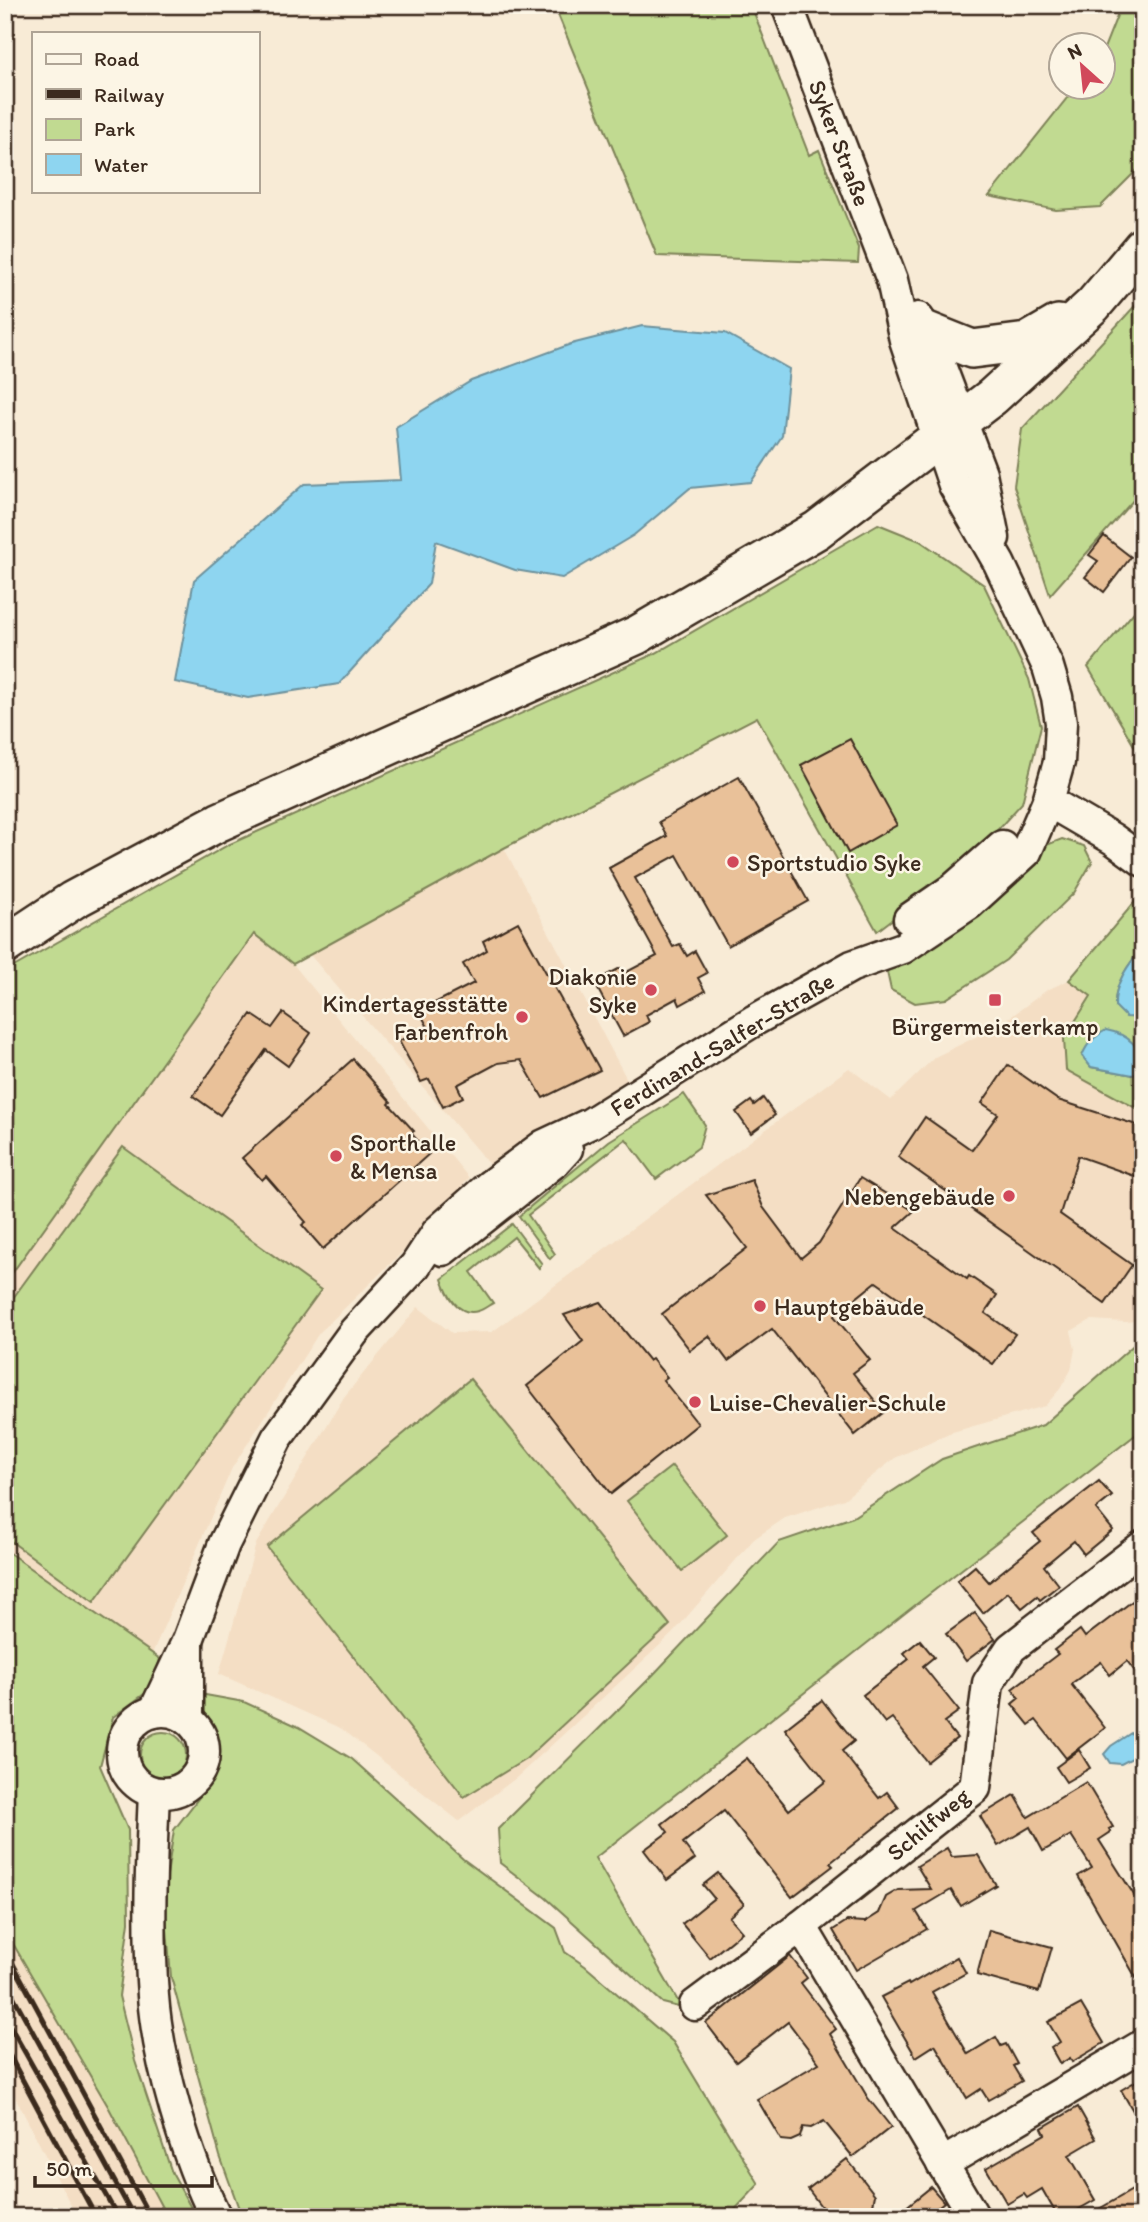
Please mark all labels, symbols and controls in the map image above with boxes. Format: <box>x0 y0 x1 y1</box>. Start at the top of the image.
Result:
legend <box>32 32 259 192</box>
north arrow <box>1046 32 1116 102</box>
text: N <box>1064 38 1085 64</box>
text: Road <box>94 46 140 71</box>
street label: Syker Straße <box>803 76 877 210</box>
text: Railway <box>94 82 164 107</box>
text: Park <box>94 116 136 141</box>
text: Water <box>94 152 148 177</box>
place label: Sportstudio Syke <box>747 848 921 877</box>
marker: Sportstudio Syke <box>725 854 741 870</box>
place label: Diakonie Syke <box>548 962 637 1019</box>
street label: Ferdinand-Salfer-Straße <box>605 966 839 1122</box>
marker: Diakonie Syke <box>643 982 659 998</box>
place label: Kindertagesstätte Farbenfroh <box>323 989 508 1046</box>
marker: Bürgermeisterkamp <box>987 992 1003 1008</box>
marker: Kindertagesstätte Farbenfroh <box>514 1009 530 1025</box>
place label: Bürgermeisterkamp <box>892 1012 1098 1041</box>
place label: Sporthalle & Mensa <box>350 1128 456 1185</box>
marker: Sporthalle & Mensa <box>328 1148 344 1164</box>
place label: Nebengebäude <box>844 1182 995 1211</box>
marker: Nebengebäude <box>1001 1188 1017 1204</box>
place label: Hauptgebäude <box>774 1292 924 1321</box>
marker: Hauptgebäude <box>752 1298 768 1314</box>
place label: Luise-Chevalier-Schule <box>709 1388 946 1417</box>
marker: Luise-Chevalier-Schule <box>687 1394 703 1410</box>
street label: Schilfweg <box>881 1781 976 1867</box>
scale bar <box>35 2145 212 2189</box>
text: 50 m <box>46 2156 93 2181</box>

